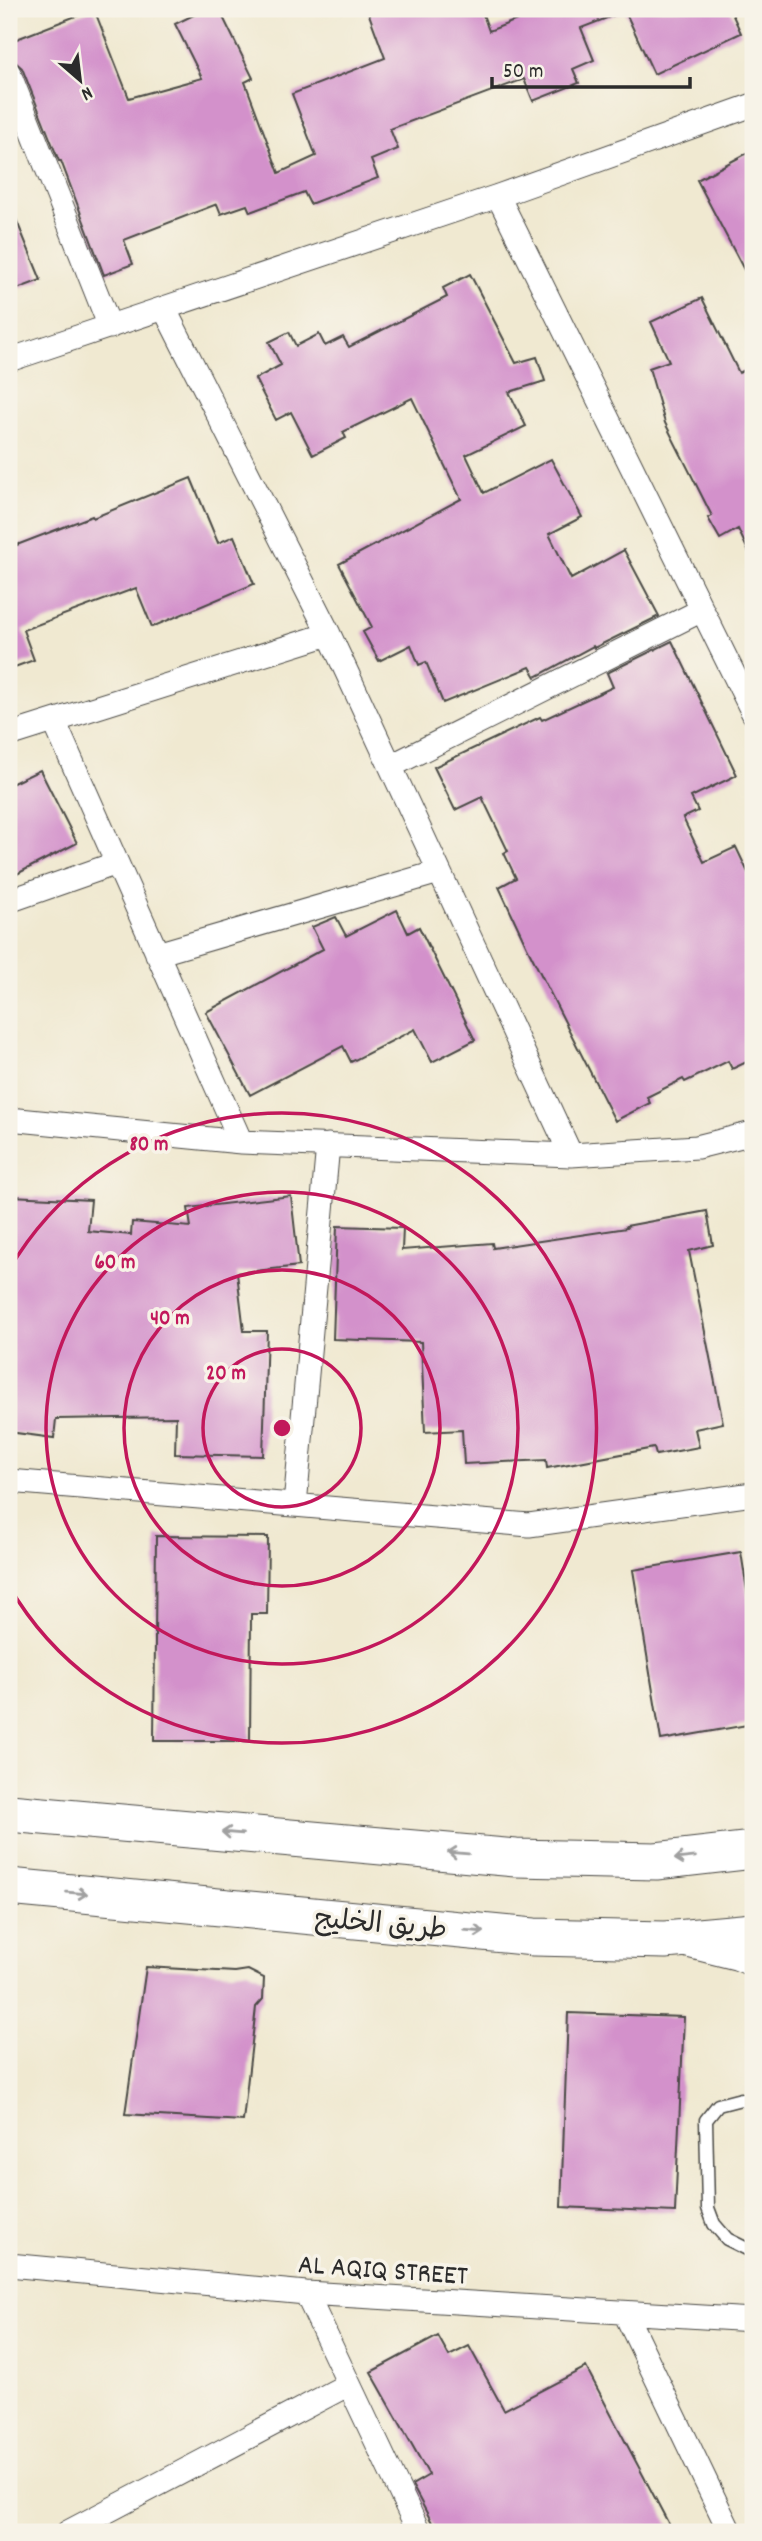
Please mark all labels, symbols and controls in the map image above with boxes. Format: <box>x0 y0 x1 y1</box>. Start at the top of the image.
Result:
north arrow <box>46 46 116 116</box>
scale bar <box>492 46 690 90</box>
text: 50 m <box>503 58 543 88</box>
text: N <box>76 78 97 106</box>
text: 80 m <box>129 1131 169 1161</box>
text: 60 m <box>95 1249 135 1279</box>
text: 40 m <box>150 1305 190 1335</box>
text: 20 m <box>206 1360 246 1390</box>
centre of rings <box>270 1416 294 1440</box>
one-way arrow <box>221 1826 243 1839</box>
one-way arrow <box>447 1846 470 1859</box>
one-way arrow <box>675 1851 697 1864</box>
one-way arrow <box>65 1887 87 1900</box>
street label: طريق الخليج <box>313 1901 448 1953</box>
one-way arrow <box>462 1925 485 1938</box>
street label: AL AQIQ STREET <box>296 2247 469 2299</box>

